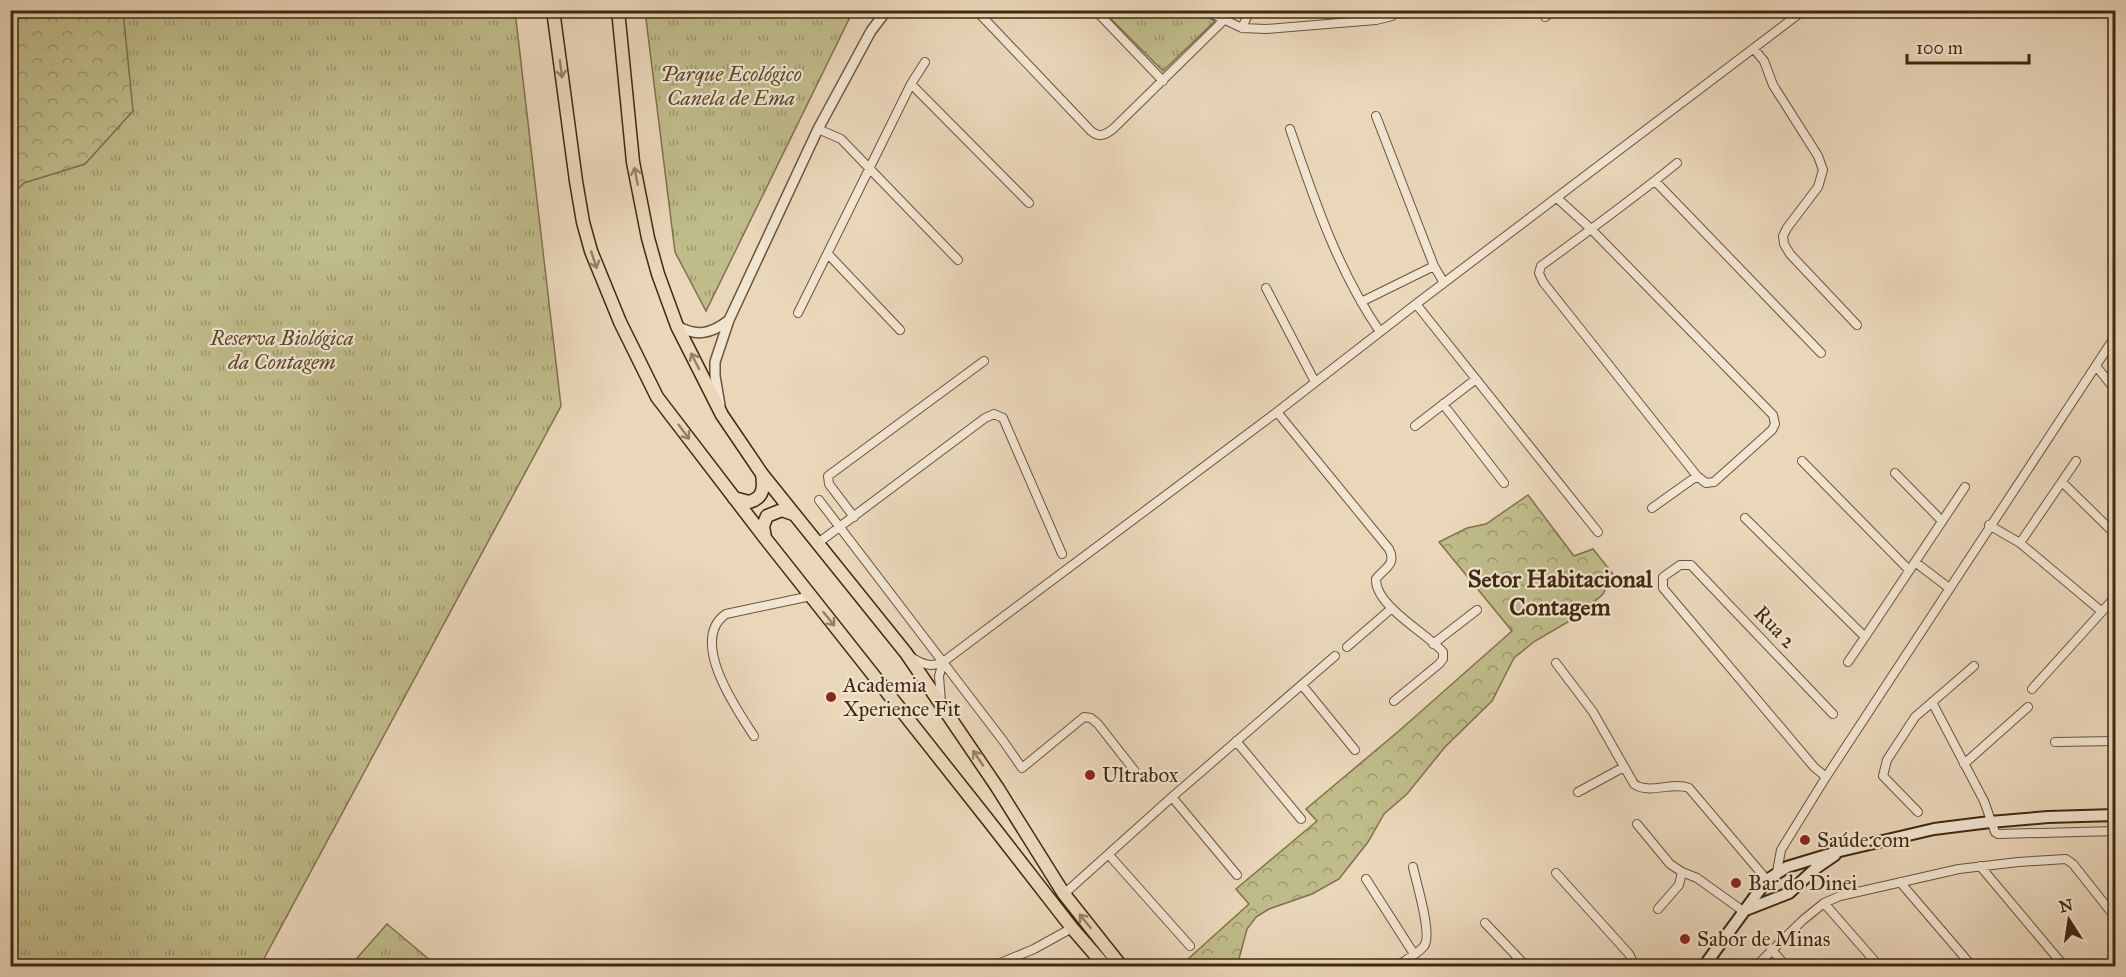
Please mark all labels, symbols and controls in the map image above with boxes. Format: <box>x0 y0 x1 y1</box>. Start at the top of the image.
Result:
scale bar <box>1907 27 2028 65</box>
text: 100 m <box>1916 37 1963 59</box>
one-way arrow <box>555 58 566 78</box>
park label: Parque Ecológico Canela de Ema <box>660 61 802 111</box>
one-way arrow <box>630 167 641 186</box>
one-way arrow <box>589 250 600 269</box>
park label: Reserva Biológica da Contagem <box>209 325 354 375</box>
one-way arrow <box>688 352 700 370</box>
one-way arrow <box>678 424 690 440</box>
district label: Setor Habitacional Contagem <box>1468 564 1653 622</box>
street label: Rua 2 <box>1748 600 1802 654</box>
one-way arrow <box>823 611 836 627</box>
place label: Academia Xperience Fit <box>842 672 961 722</box>
marker: Academia Xperience Fit <box>824 690 838 704</box>
one-way arrow <box>972 750 984 767</box>
place label: Ultrabox <box>1102 762 1179 788</box>
marker: Ultrabox <box>1083 768 1097 782</box>
place label: Saúde.com <box>1817 827 1910 853</box>
marker: Saúde.com <box>1798 833 1812 847</box>
place label: Bar do Dinei <box>1748 870 1857 896</box>
marker: Bar do Dinei <box>1729 876 1743 890</box>
north arrow <box>2039 890 2099 950</box>
text: N <box>2057 895 2075 917</box>
one-way arrow <box>1078 914 1092 929</box>
place label: Sabor de Minas <box>1697 926 1830 952</box>
marker: Sabor de Minas <box>1678 932 1692 946</box>

